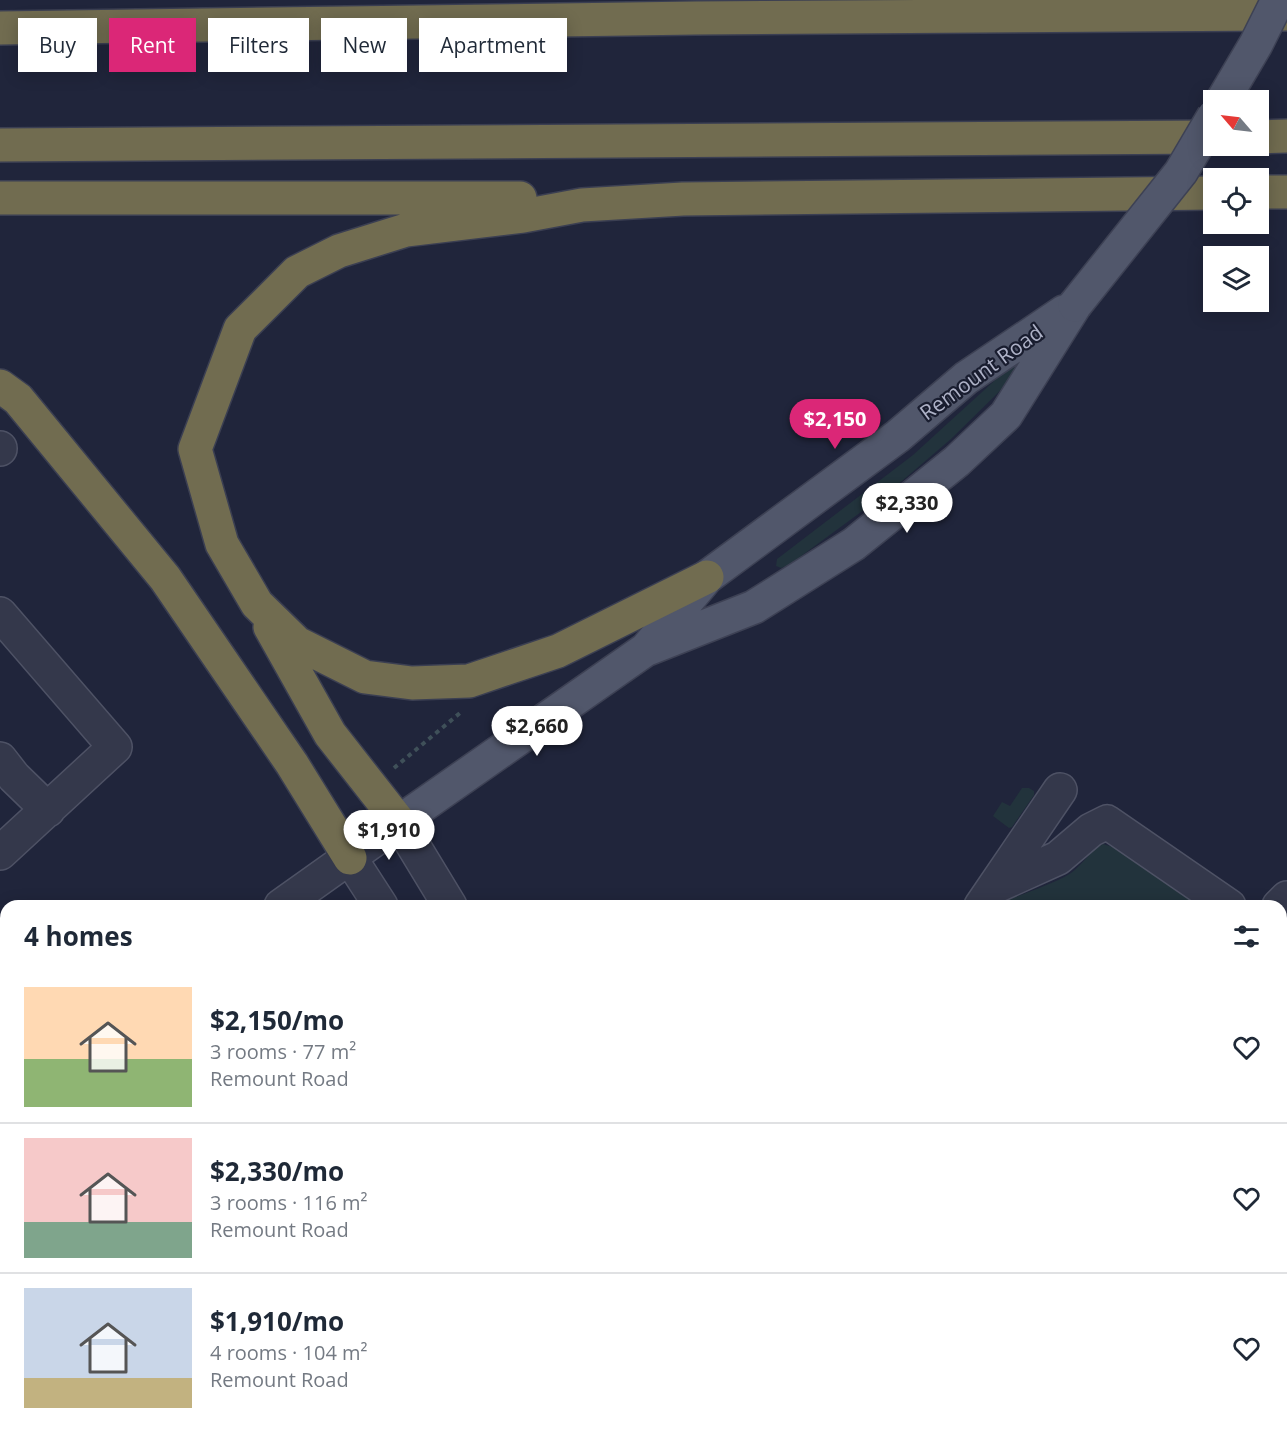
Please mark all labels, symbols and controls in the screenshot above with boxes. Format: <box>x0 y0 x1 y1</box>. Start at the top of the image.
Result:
chip: Buy <box>18 18 97 72</box>
chip: Rent <box>109 18 196 72</box>
chip: Filters <box>208 18 309 72</box>
chip: New <box>321 18 407 72</box>
chip: Apartment <box>419 18 567 72</box>
north arrow <box>1203 90 1269 156</box>
map controls <box>1203 90 1269 312</box>
button: locate <box>1203 168 1269 234</box>
button: layers <box>1203 246 1269 312</box>
street label: Remount Road <box>914 318 1048 426</box>
pin: $2,150 <box>786 399 884 450</box>
text: $2,150 <box>804 405 866 432</box>
pin: $2,330 <box>858 483 956 534</box>
text: $2,330 <box>876 489 938 516</box>
pin: $2,660 <box>488 706 586 757</box>
text: $2,660 <box>506 712 568 739</box>
pin: $1,910 <box>340 810 438 861</box>
text: $1,910 <box>358 816 420 843</box>
text: 4 homes <box>24 918 133 954</box>
icon: filters <box>1230 920 1263 953</box>
text: $2,150/mo <box>210 1002 344 1038</box>
icon: home <box>72 1011 144 1083</box>
icon: heart <box>1230 1031 1263 1064</box>
text: 3 rooms · 77 m² <box>210 1038 356 1065</box>
text: Remount Road <box>210 1065 349 1092</box>
text: $2,330/mo <box>210 1153 344 1189</box>
icon: home <box>72 1162 144 1234</box>
icon: heart <box>1230 1182 1263 1215</box>
text: 3 rooms · 116 m² <box>210 1189 368 1216</box>
text: Remount Road <box>210 1216 349 1243</box>
text: $1,910/mo <box>210 1303 344 1339</box>
icon: home <box>72 1312 144 1384</box>
icon: heart <box>1230 1332 1263 1365</box>
text: 4 rooms · 104 m² <box>210 1339 368 1366</box>
text: Remount Road <box>210 1366 349 1393</box>

